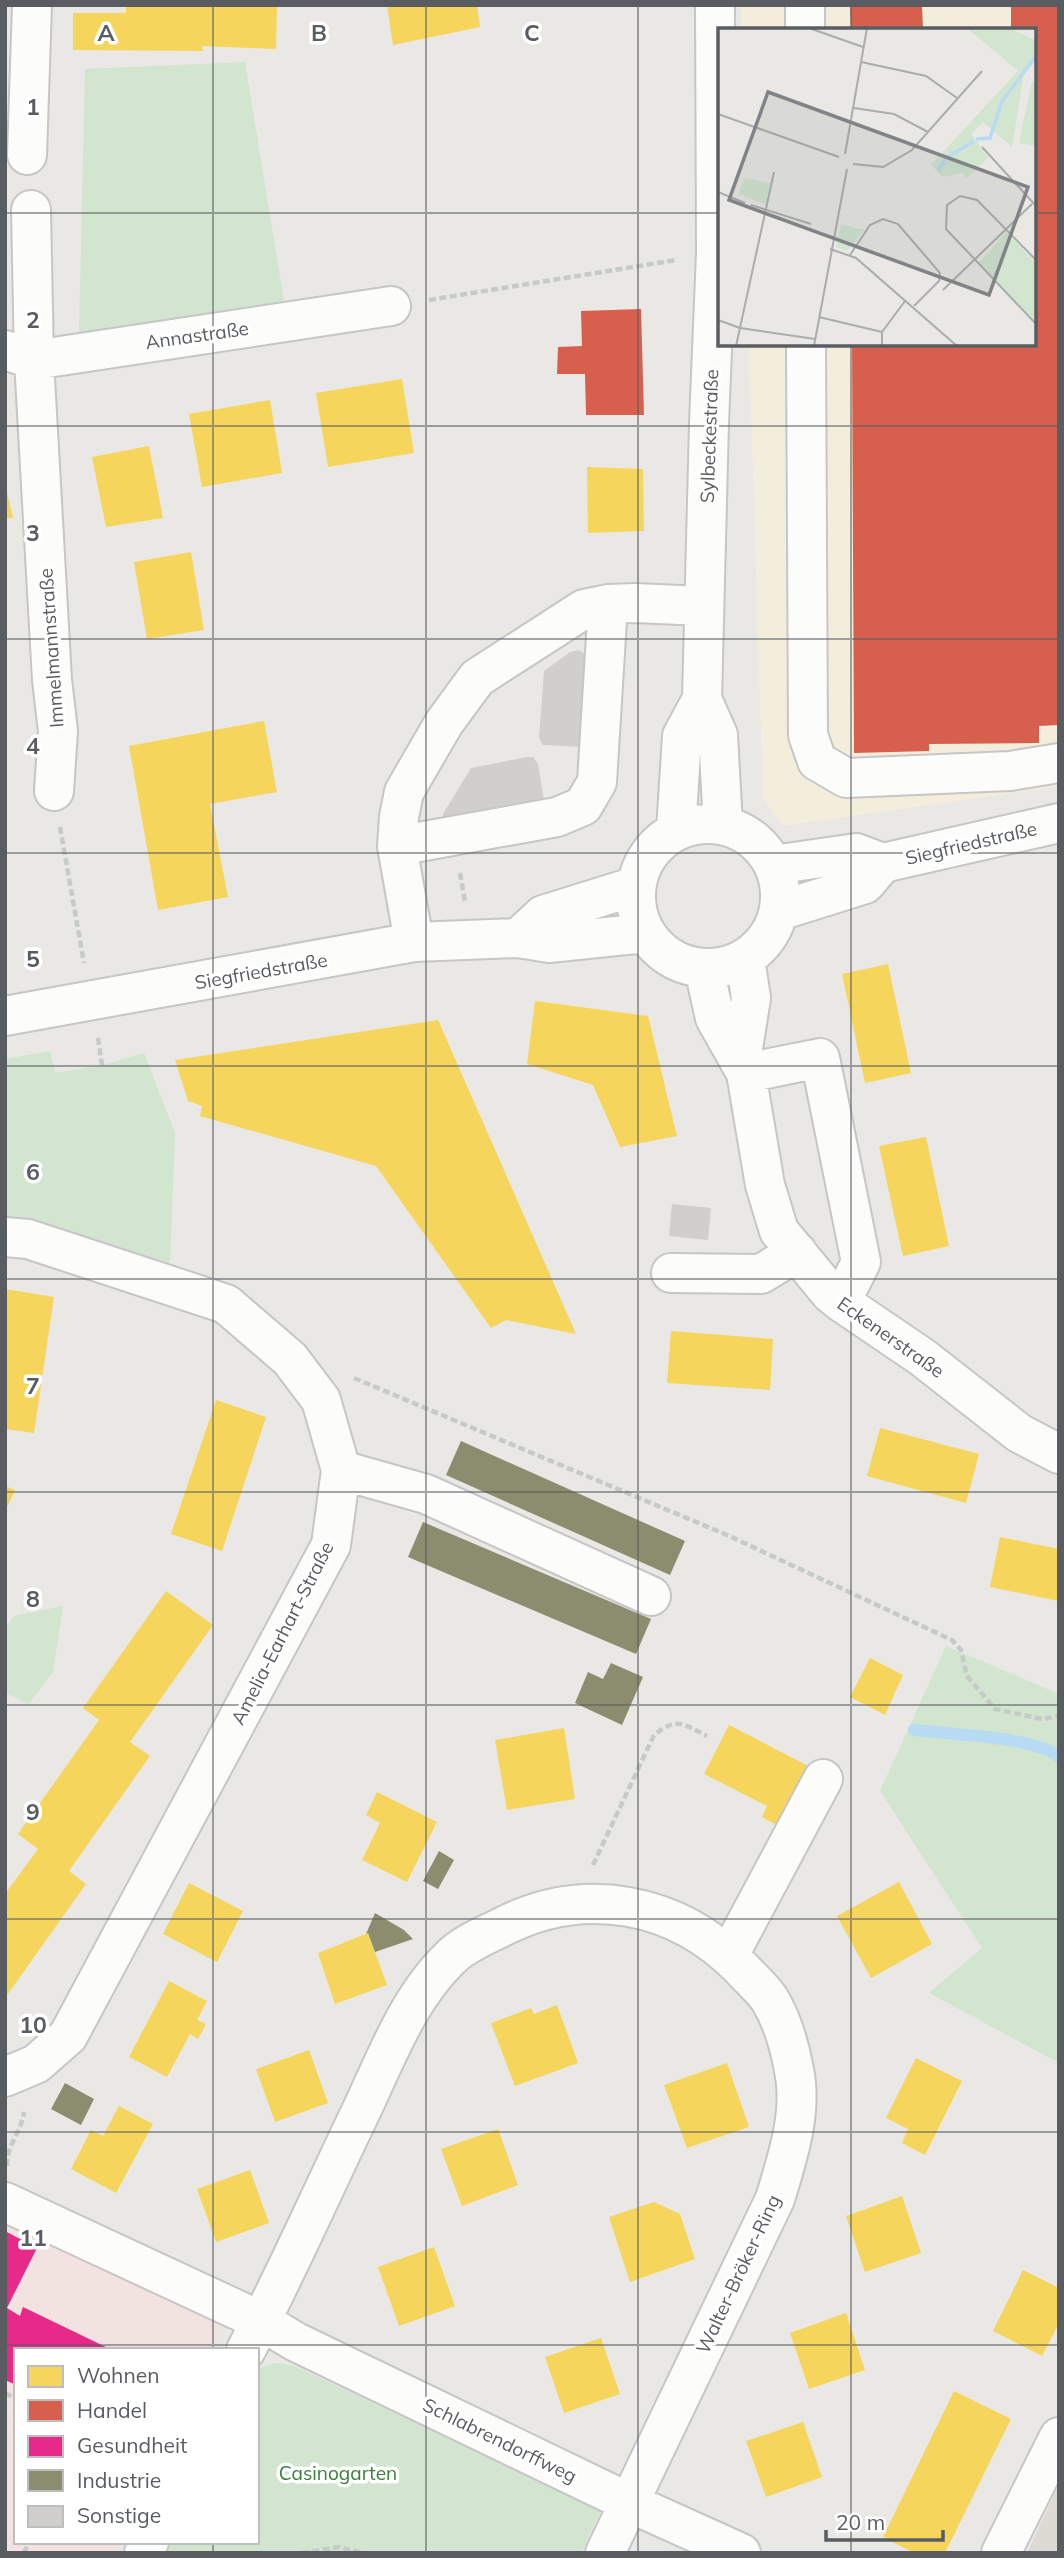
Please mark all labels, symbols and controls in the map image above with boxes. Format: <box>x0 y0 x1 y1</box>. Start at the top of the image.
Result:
text: A <box>97 18 115 47</box>
text: B <box>311 18 327 47</box>
text: C <box>524 18 540 47</box>
inset map <box>718 28 1036 346</box>
text: 1 <box>26 92 40 121</box>
text: 2 <box>26 305 40 334</box>
street label: Annastraße <box>144 316 250 354</box>
street label: Sylbeckestraße <box>695 369 723 503</box>
text: 3 <box>26 518 40 547</box>
street label: Immelmannstraße <box>33 567 69 729</box>
text: 4 <box>26 731 40 760</box>
street label: Siegfriedstraße <box>903 816 1039 870</box>
text: 5 <box>26 944 40 973</box>
street label: Siegfriedstraße <box>193 948 329 994</box>
text: 6 <box>26 1157 40 1186</box>
street label: Eckenerstraße <box>833 1291 949 1383</box>
text: 7 <box>26 1371 40 1400</box>
street label: Amelia-Earhart-Straße <box>225 1538 339 1728</box>
text: 8 <box>26 1584 40 1613</box>
text: 9 <box>26 1797 40 1826</box>
text: 10 <box>19 2010 47 2039</box>
street label: Walter-Bröker-Ring <box>691 2191 785 2357</box>
text: 11 <box>19 2223 47 2252</box>
legend <box>14 2348 259 2544</box>
text: Wohnen <box>77 2362 159 2388</box>
street label: Schlabrendorffweg <box>419 2392 581 2488</box>
text: Handel <box>77 2397 147 2423</box>
text: Gesundheit <box>77 2432 187 2458</box>
park label: Casinogarten <box>279 2461 397 2485</box>
text: Industrie <box>77 2467 161 2493</box>
scale bar <box>826 2498 943 2542</box>
text: Sonstige <box>77 2502 161 2528</box>
text: 20 m <box>836 2509 885 2535</box>

